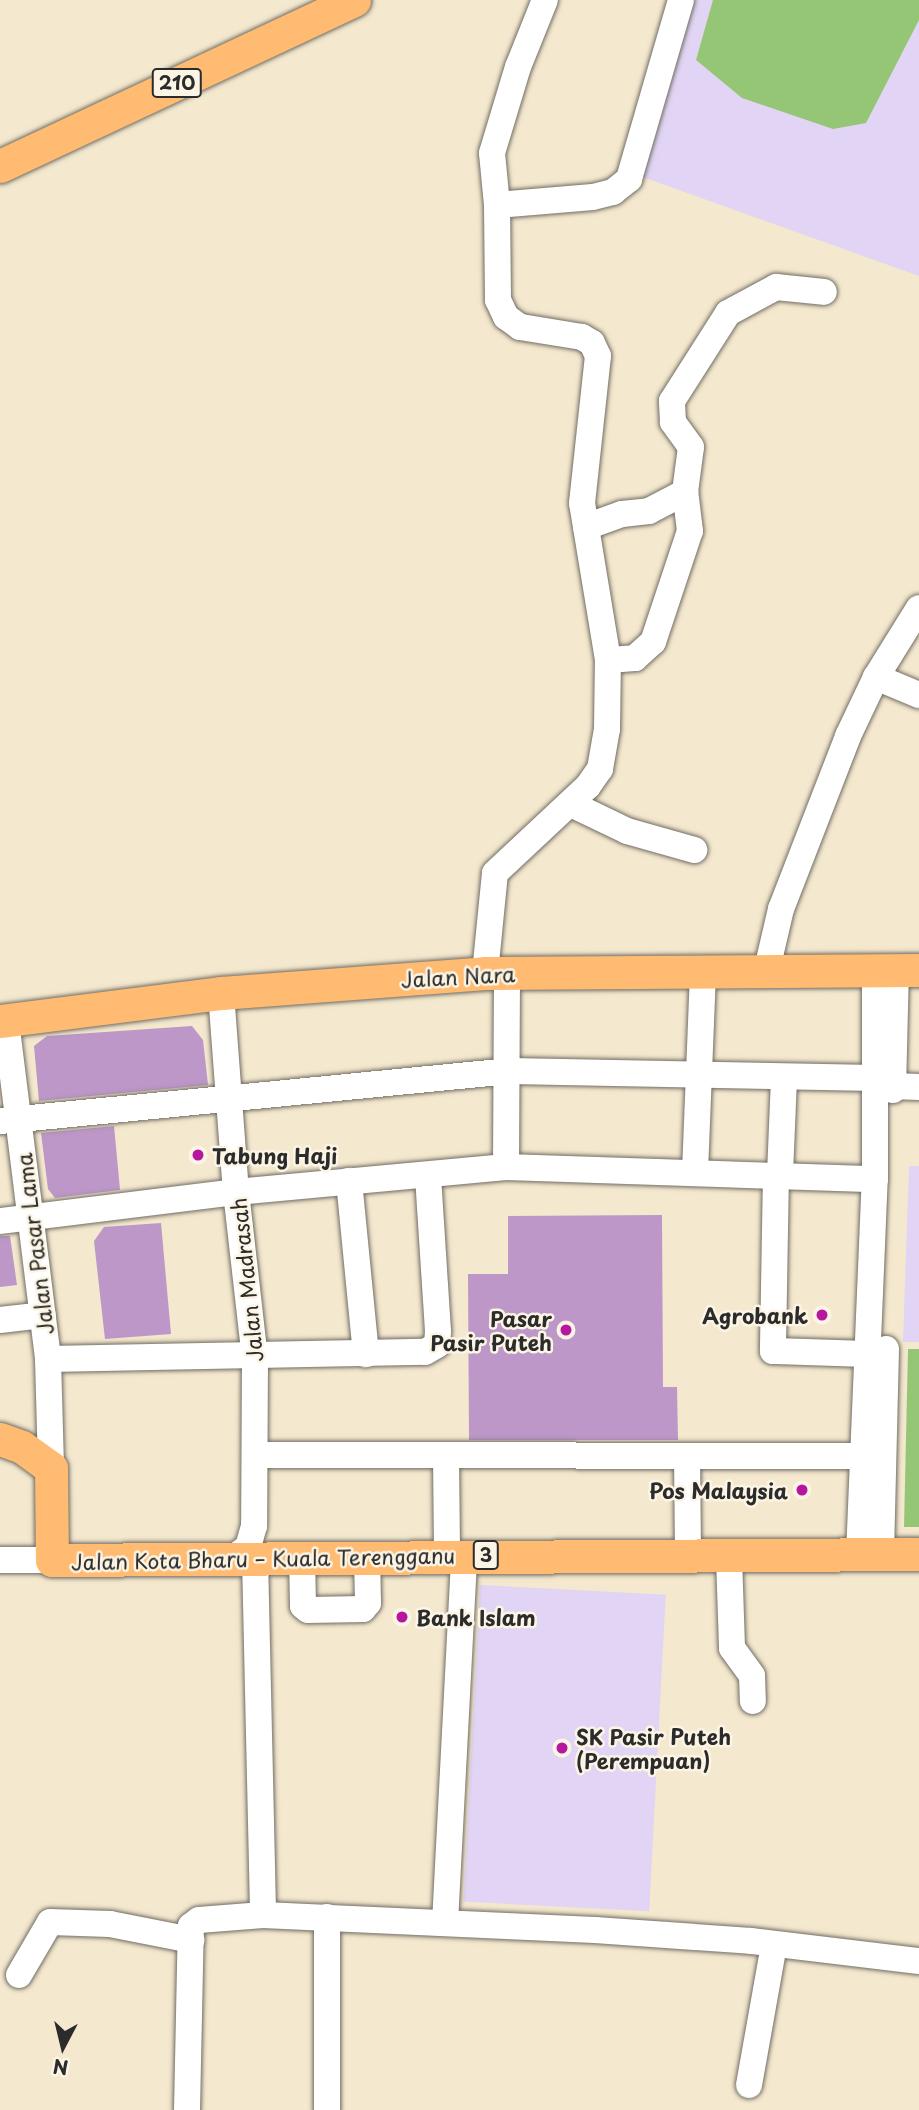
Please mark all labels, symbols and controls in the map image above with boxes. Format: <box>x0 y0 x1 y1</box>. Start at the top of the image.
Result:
road number: 210 <box>151 68 203 99</box>
street label: Jalan Nara <box>400 960 516 992</box>
place label: Tabung Haji <box>212 1142 338 1168</box>
marker: Tabung Haji <box>190 1147 206 1163</box>
street label: Jalan Pasar Lama <box>10 1151 58 1337</box>
street label: Jalan Madrasah <box>225 1197 267 1363</box>
place label: Agrobank <box>702 1302 808 1328</box>
place label: Pasar Pasir Puteh <box>430 1305 552 1355</box>
marker: Agrobank <box>814 1307 830 1323</box>
marker: Pasar Pasir Puteh <box>558 1322 574 1338</box>
place label: Pos Malaysia <box>649 1477 788 1503</box>
marker: Pos Malaysia <box>794 1482 810 1498</box>
road number: 3 <box>472 1540 500 1570</box>
street label: Jalan Kota Bharu – Kuala Terengganu <box>70 1542 456 1574</box>
place label: Bank Islam <box>416 1604 535 1630</box>
marker: Bank Islam <box>394 1609 410 1625</box>
place label: SK Pasir Puteh (Perempuan) <box>576 1723 734 1773</box>
marker: SK Pasir Puteh (Perempuan) <box>554 1740 570 1756</box>
north arrow <box>28 2012 98 2082</box>
text: N <box>51 2053 70 2083</box>

